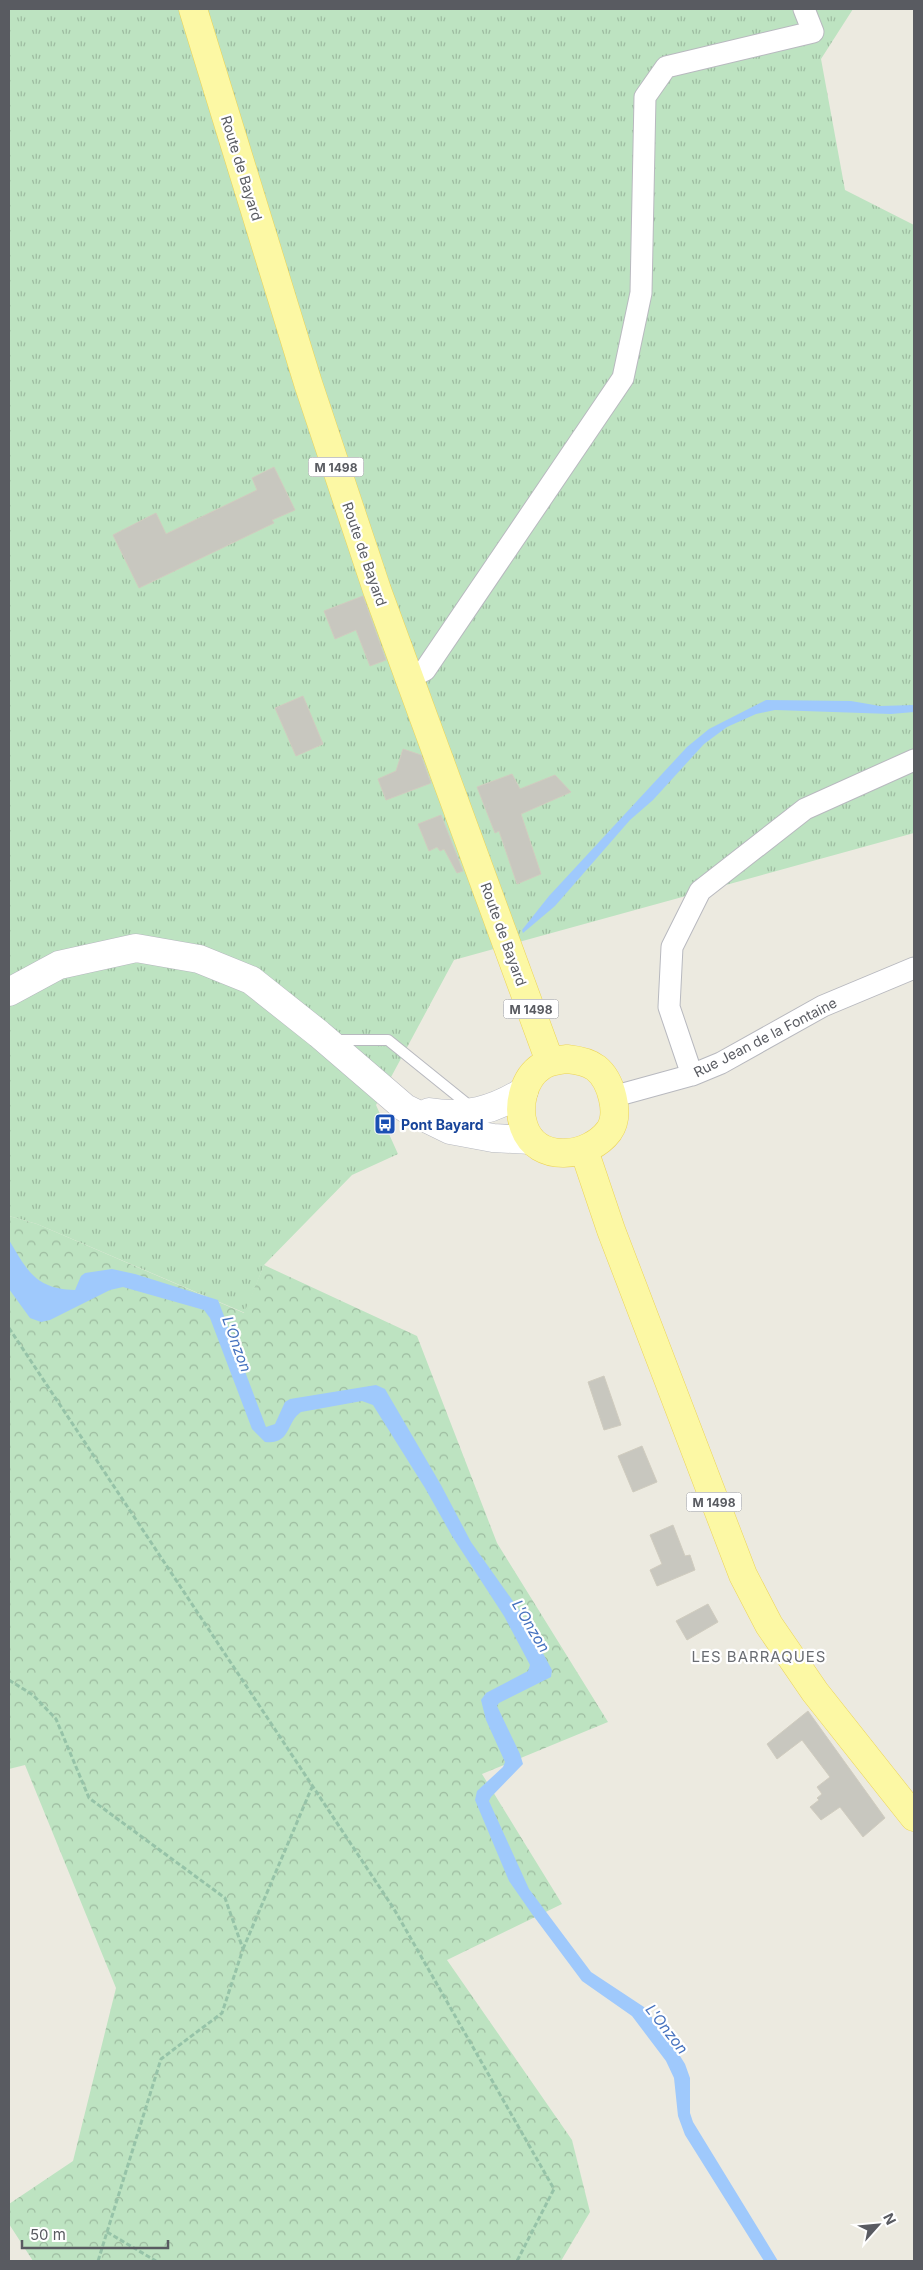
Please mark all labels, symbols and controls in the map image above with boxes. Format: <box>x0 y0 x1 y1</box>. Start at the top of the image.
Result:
street label: Route de Bayard <box>218 114 266 222</box>
road number: M 1498 <box>308 458 364 477</box>
street label: Route de Bayard <box>339 500 391 608</box>
street label: Route de Bayard <box>477 880 531 988</box>
street label: Rue Jean de la Fontaine <box>691 993 839 1081</box>
road number: M 1498 <box>504 1000 558 1019</box>
bus stop icon: Pont Bayard <box>373 1112 397 1136</box>
place label: Pont Bayard <box>401 1116 483 1133</box>
water label: L'Onzon <box>218 1314 256 1375</box>
road number: M 1498 <box>686 1492 742 1511</box>
water label: L'Onzon <box>508 1596 554 1656</box>
district label: LES BARRAQUES <box>692 1647 826 1666</box>
water label: L'Onzon <box>642 2000 692 2058</box>
north arrow <box>853 2200 903 2250</box>
text: N <box>880 2210 900 2227</box>
scale bar <box>22 2218 169 2250</box>
text: 50 m <box>30 2225 66 2244</box>

